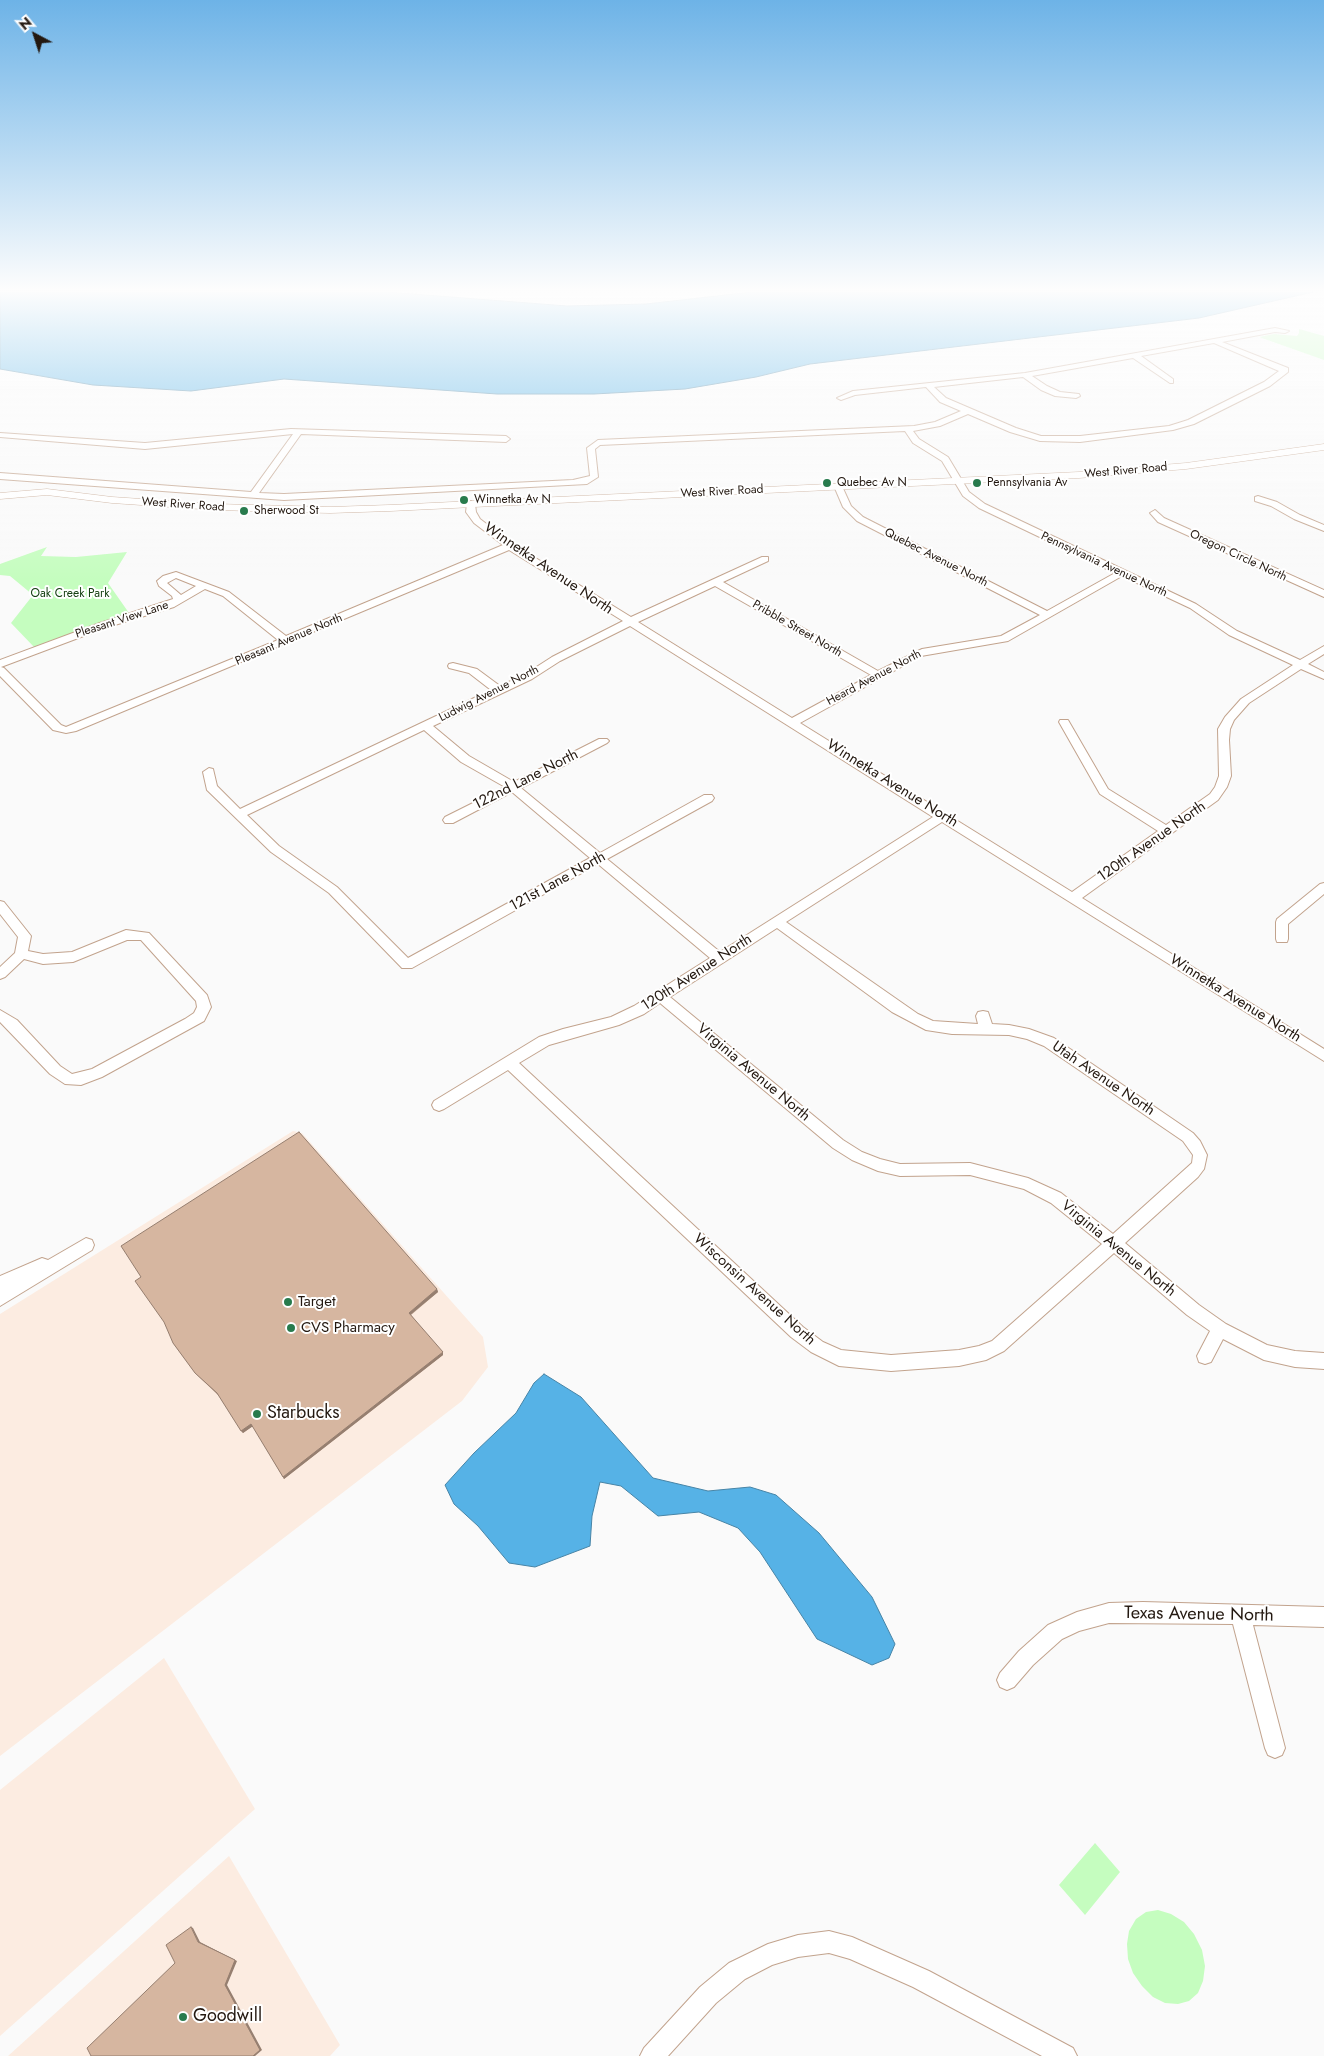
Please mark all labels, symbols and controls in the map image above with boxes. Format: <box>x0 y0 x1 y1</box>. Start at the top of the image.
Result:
north arrow <box>10 10 60 60</box>
text: N <box>15 12 36 35</box>
street label: West River Road <box>1084 460 1168 482</box>
place label: Quebec Av N <box>837 476 907 490</box>
place label: Pennsylvania Av <box>987 476 1067 490</box>
marker: Quebec Av N <box>821 477 833 489</box>
marker: Pennsylvania Av <box>971 477 983 489</box>
street label: West River Road <box>680 483 764 501</box>
place label: Winnetka Av N <box>474 493 551 507</box>
marker: Winnetka Av N <box>458 494 470 506</box>
street label: West River Road <box>141 495 225 515</box>
place label: Sherwood St <box>254 504 319 518</box>
marker: Sherwood St <box>238 505 250 517</box>
street label: Winnetka Avenue North <box>480 519 616 619</box>
street label: Quebec Avenue North <box>882 526 990 590</box>
street label: Oregon Circle North <box>1187 527 1289 585</box>
street label: Pennsylvania Avenue North <box>1039 529 1169 601</box>
park label: Oak Creek Park <box>31 587 109 601</box>
street label: Pribble Street North <box>750 597 844 661</box>
street label: Pleasant View Lane <box>74 598 170 642</box>
street label: Pleasant Avenue North <box>233 611 345 669</box>
street label: Heard Avenue North <box>824 647 924 709</box>
street label: Ludwig Avenue North <box>437 663 541 725</box>
street label: Winnetka Avenue North <box>823 736 961 832</box>
street label: 122nd Lane North <box>471 746 581 814</box>
street label: 120th Avenue North <box>1094 798 1210 886</box>
street label: 121st Lane North <box>507 848 609 916</box>
street label: 120th Avenue North <box>638 931 756 1015</box>
street label: Winnetka Avenue North <box>1166 951 1304 1047</box>
street label: Virginia Avenue North <box>693 1020 813 1126</box>
street label: Utah Avenue North <box>1048 1038 1158 1120</box>
street label: Virginia Avenue North <box>1057 1197 1179 1301</box>
street label: Wisconsin Avenue North <box>689 1230 819 1350</box>
place label: Target <box>298 1293 335 1311</box>
marker: Target <box>282 1296 294 1308</box>
place label: CVS Pharmacy <box>301 1319 395 1337</box>
marker: CVS Pharmacy <box>285 1322 297 1334</box>
place label: Starbucks <box>267 1403 340 1425</box>
marker: Starbucks <box>251 1408 263 1420</box>
street label: Texas Avenue North <box>1124 1603 1274 1627</box>
place label: Goodwill <box>193 2006 262 2028</box>
marker: Goodwill <box>177 2011 189 2023</box>

